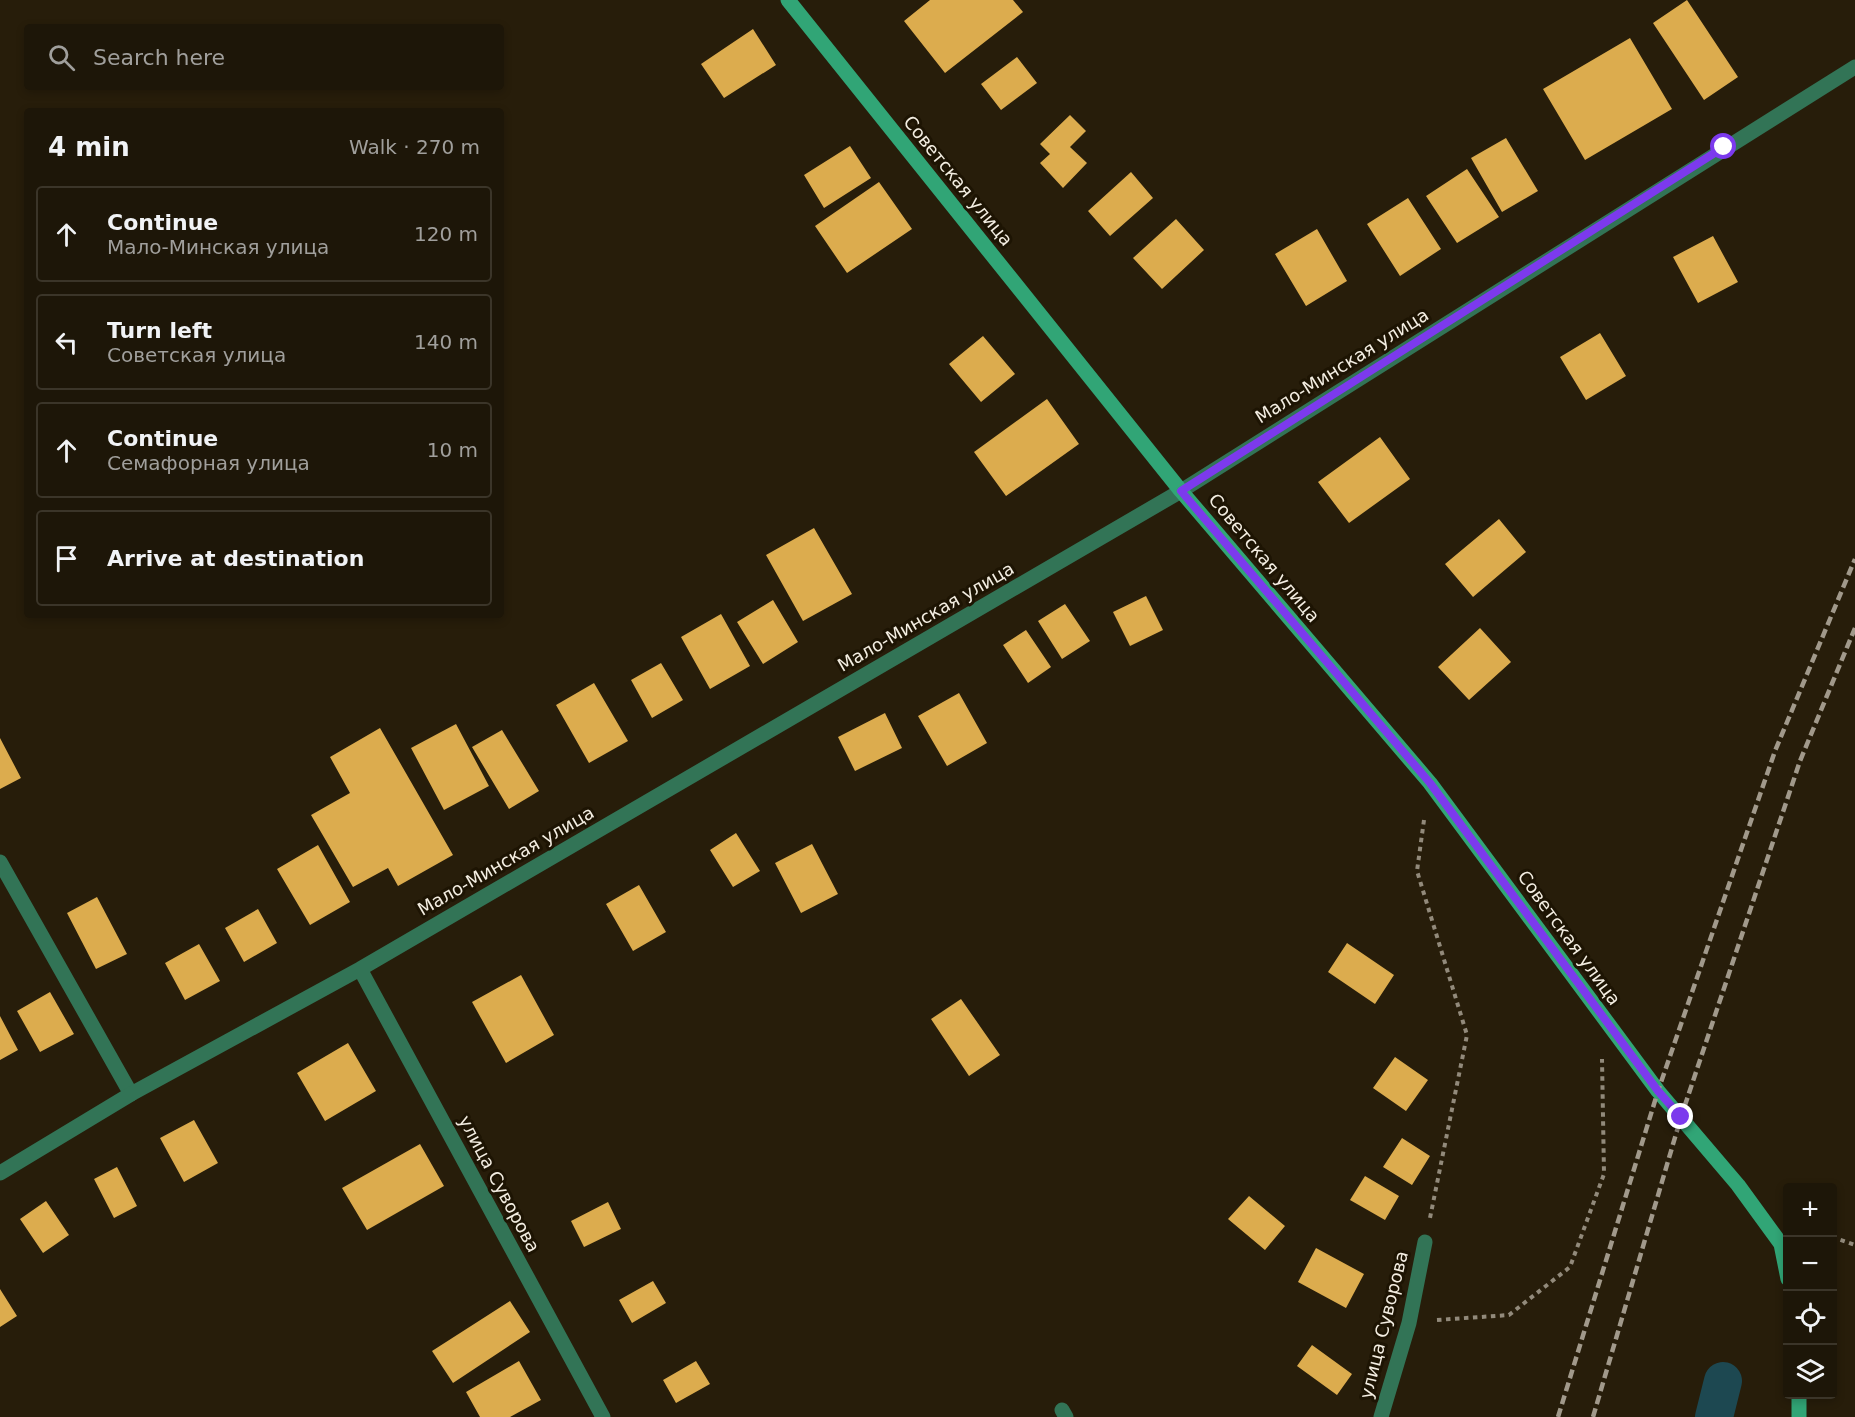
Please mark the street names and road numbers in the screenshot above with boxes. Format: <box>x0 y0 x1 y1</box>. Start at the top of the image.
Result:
street label: Советская улица <box>899 111 1017 250</box>
street label: Мало-Минская улица <box>1251 304 1432 427</box>
street label: Советская улица <box>1205 489 1324 626</box>
street label: Мало-Минская улица <box>834 557 1018 676</box>
street label: Мало-Минская улица <box>414 801 598 920</box>
street label: Советская улица <box>1514 866 1625 1009</box>
street label: улица Суворова <box>455 1112 544 1256</box>
street label: улица Суворова <box>1355 1249 1412 1401</box>

